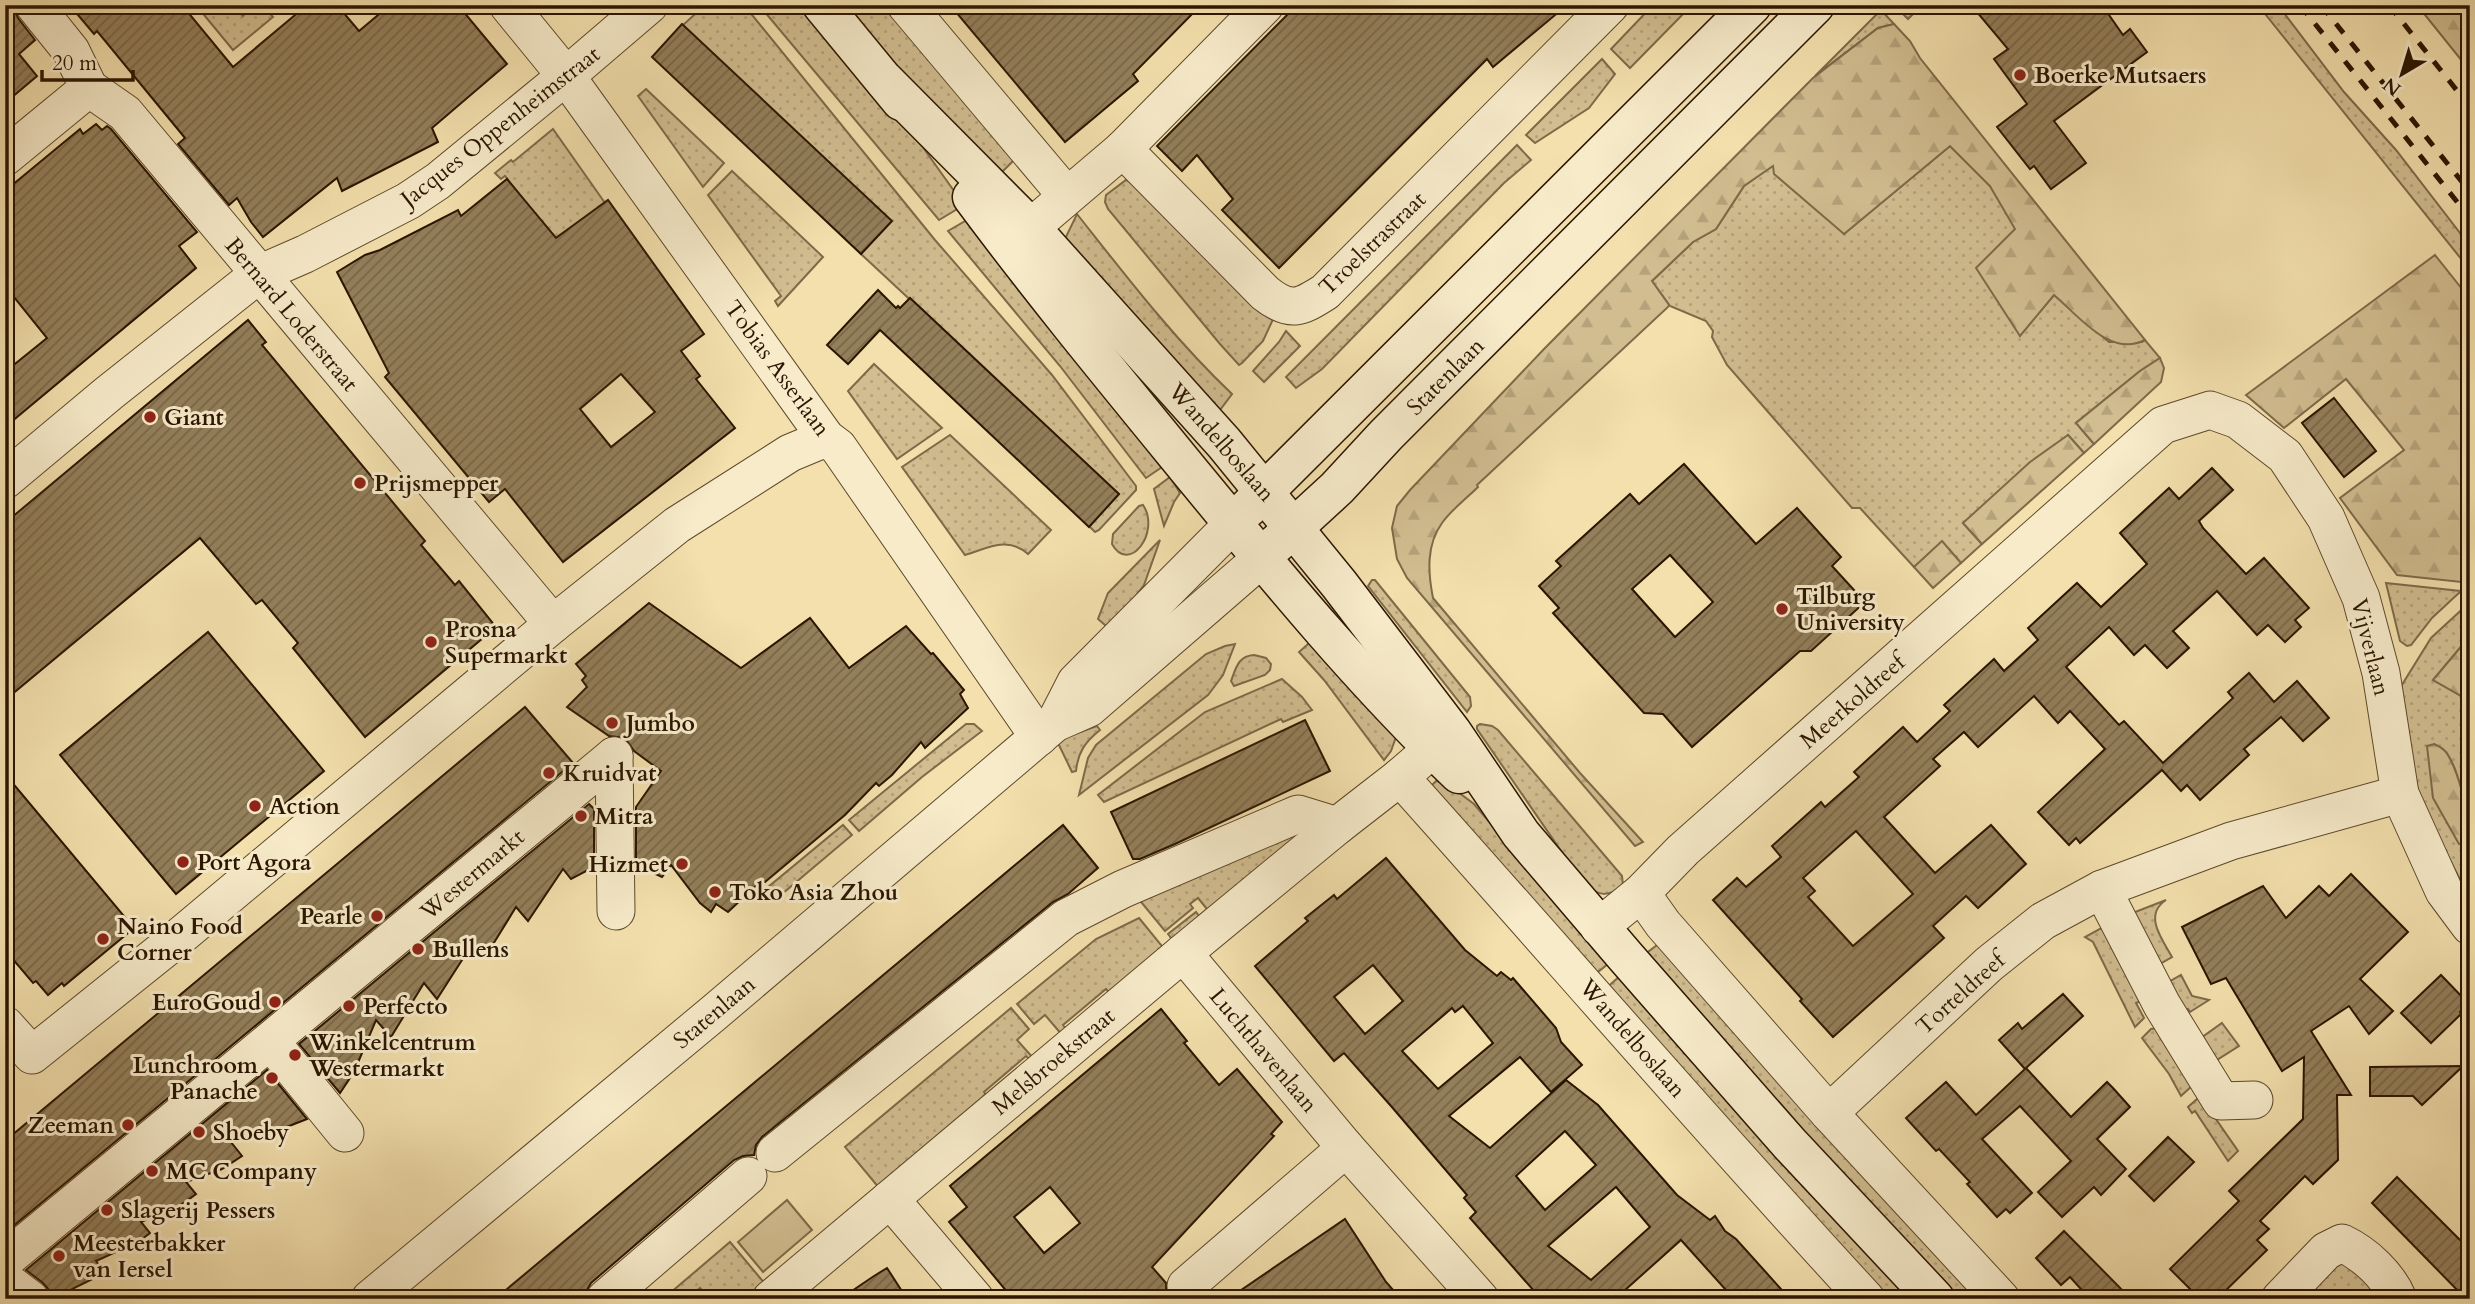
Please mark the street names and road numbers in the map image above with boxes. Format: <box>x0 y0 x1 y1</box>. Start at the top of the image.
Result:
street label: Jacques Oppenheimstraat <box>392 39 606 216</box>
street label: Troelstrastraat <box>1312 184 1433 302</box>
street label: Bernard Loderstraat <box>218 231 365 398</box>
street label: Tobias Asserlaan <box>718 294 838 443</box>
street label: Statenlaan <box>1400 331 1491 422</box>
street label: Wandelboslaan <box>1161 375 1282 508</box>
street label: Vijverlaan <box>2343 595 2398 699</box>
street label: Meerkoldreef <box>1793 644 1915 756</box>
street label: Westermarkt <box>413 822 531 928</box>
street label: Torteldreef <box>1909 942 2014 1042</box>
street label: Statenlaan <box>667 969 762 1056</box>
street label: Wandelboslaan <box>1572 971 1693 1104</box>
street label: Luchthavenlaan <box>1202 982 1325 1119</box>
street label: Melsbroekstraat <box>985 1001 1122 1122</box>

